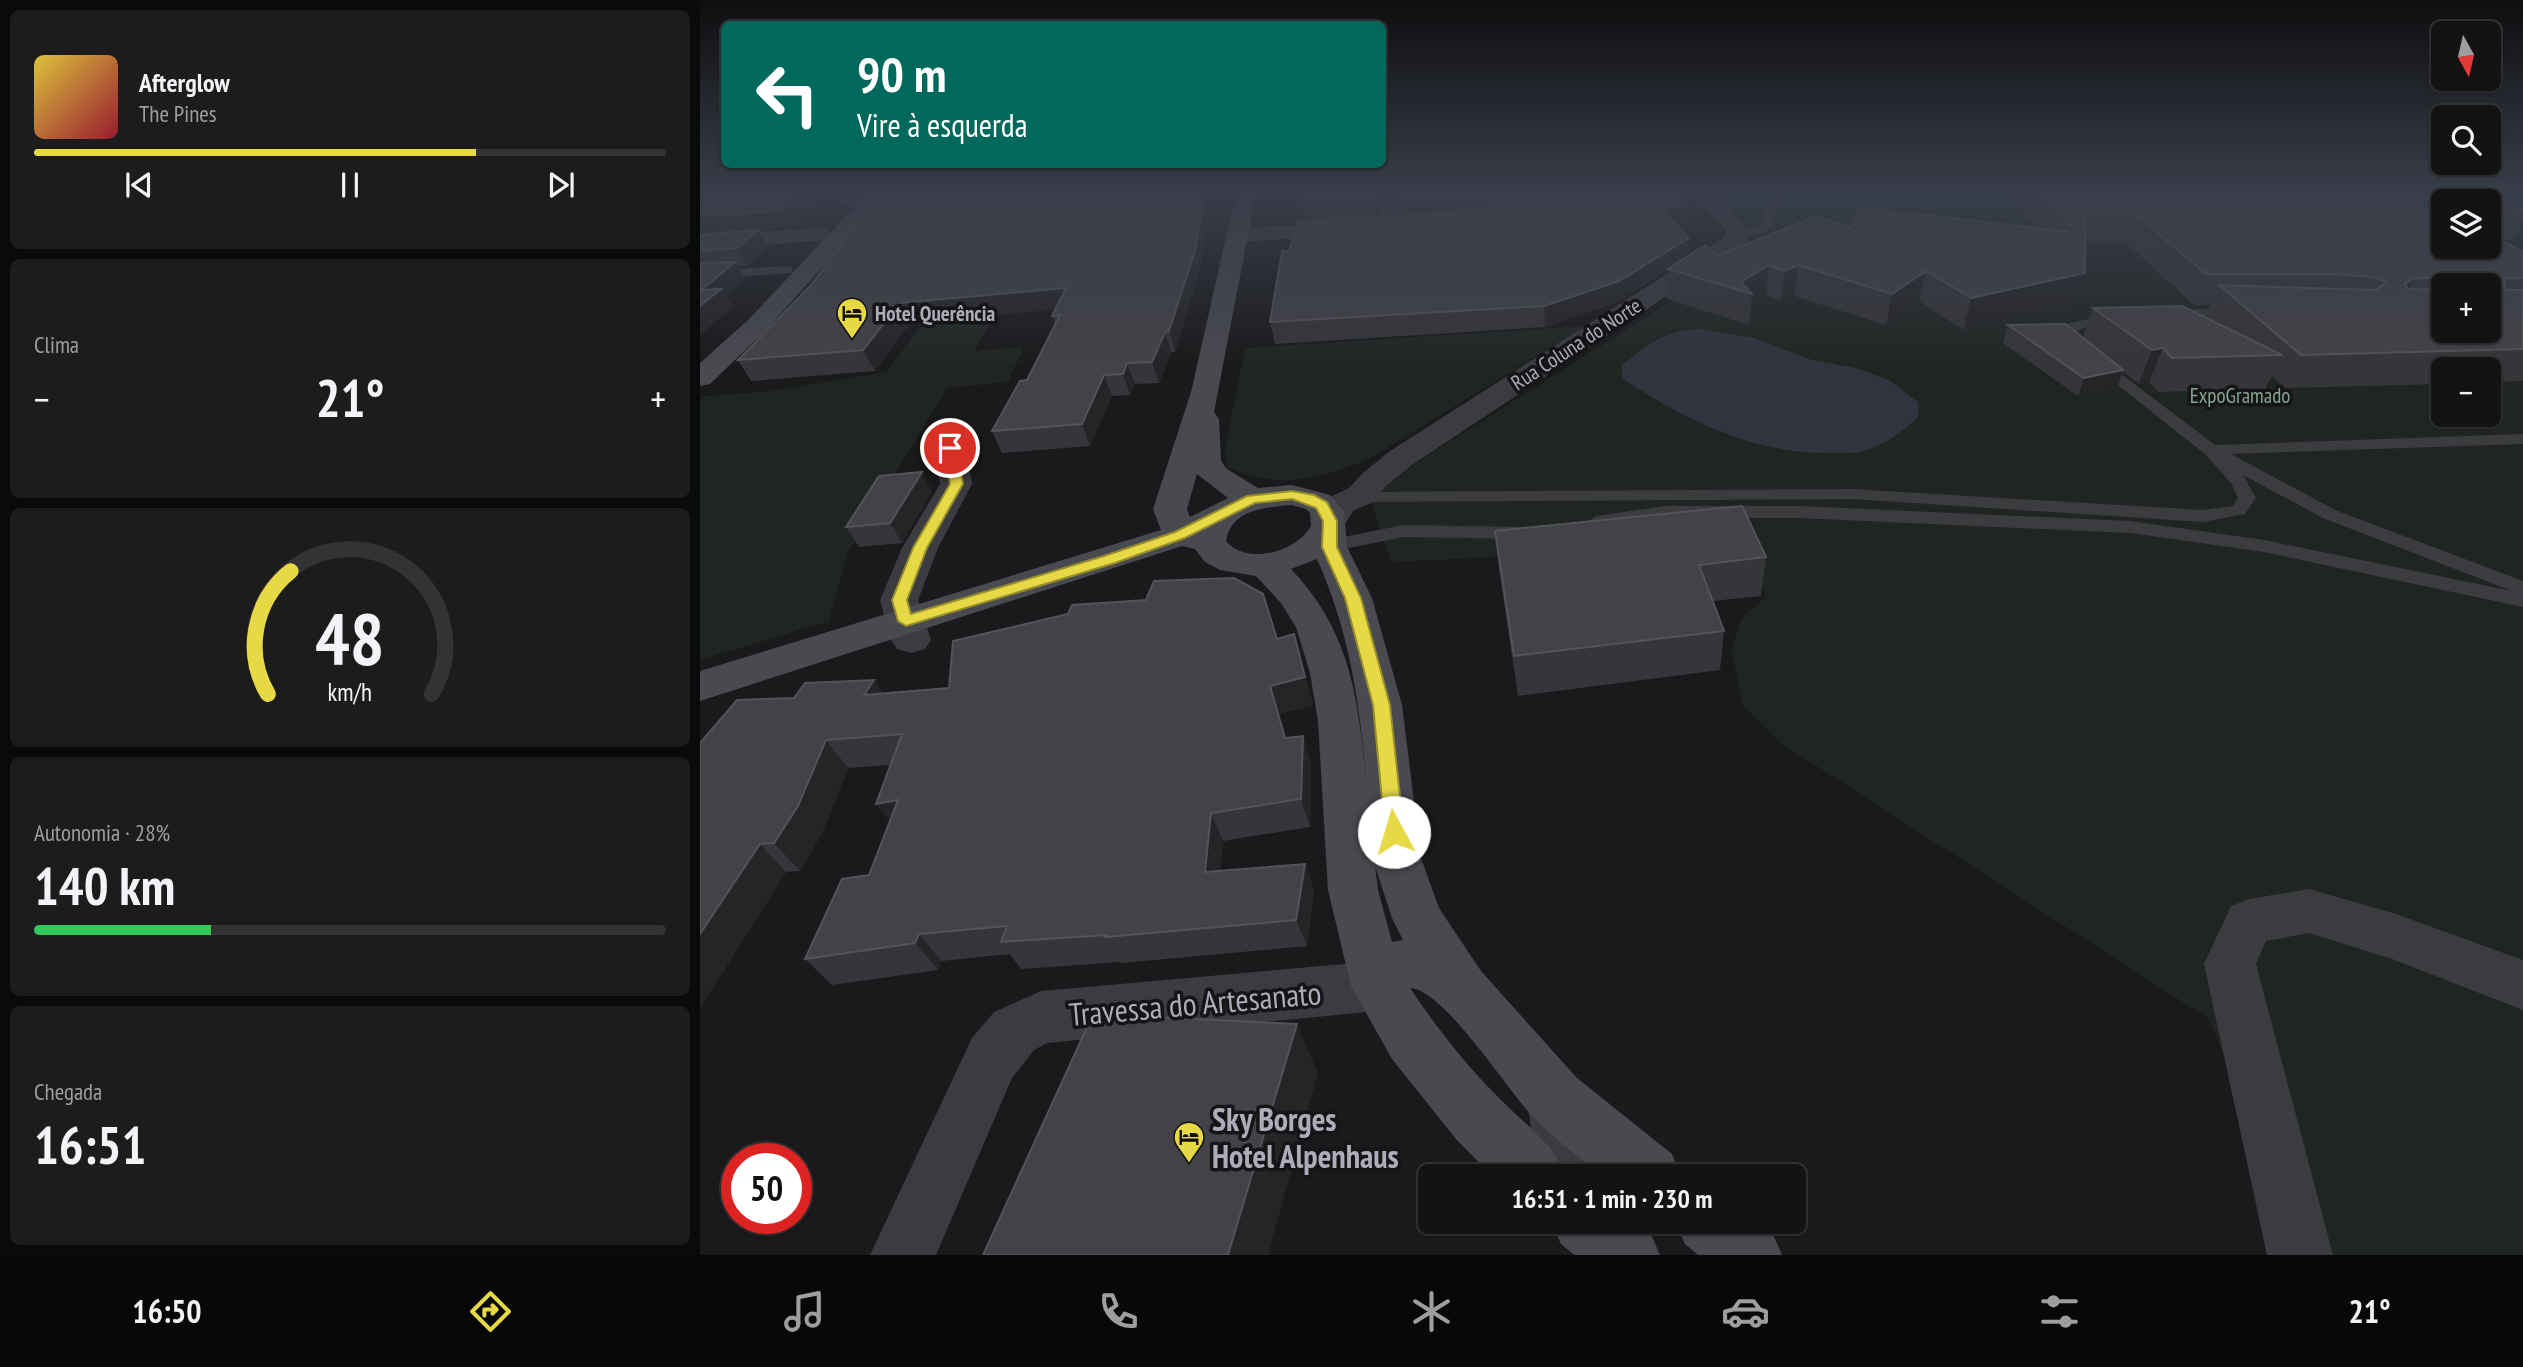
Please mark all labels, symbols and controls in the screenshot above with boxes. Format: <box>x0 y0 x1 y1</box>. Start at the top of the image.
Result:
north arrow <box>2431 21 2501 91</box>
map controls <box>2431 21 2501 427</box>
text: 90 m <box>857 42 946 106</box>
icon: left <box>742 49 833 140</box>
text: Afterglow <box>139 66 230 99</box>
text: The Pines <box>139 99 217 128</box>
text: Vire à esquerda <box>857 104 1028 146</box>
button: search <box>2431 105 2501 175</box>
icon: previous <box>120 166 158 204</box>
icon: pause <box>331 166 369 204</box>
icon: next <box>542 166 580 204</box>
button: layers <box>2431 189 2501 259</box>
button: + <box>2431 273 2501 343</box>
street label: Rua Coluna do Norte <box>1506 292 1646 396</box>
hotel icon: Hotel Querência <box>835 296 869 340</box>
place label: Hotel Querência <box>875 300 995 327</box>
text: Clima <box>34 330 79 359</box>
button: − <box>2431 357 2501 427</box>
text: 21° <box>316 364 384 431</box>
text: − <box>34 374 50 423</box>
text: + <box>650 374 666 423</box>
park label: ExpoGramado <box>2190 382 2290 409</box>
pin <box>920 418 980 478</box>
icon: arrive <box>931 429 969 467</box>
text: 48 <box>315 590 385 684</box>
text: km/h <box>328 675 372 707</box>
position arrow <box>1357 795 1431 869</box>
text: Autonomia · 28% <box>34 818 170 847</box>
text: 140 km <box>34 852 175 919</box>
street label: Travessa do Artesanato <box>1067 971 1323 1035</box>
text: Chegada <box>34 1077 102 1106</box>
place label: Sky Borges Hotel Alpenhaus <box>1212 1098 1399 1177</box>
text: 16:51 <box>34 1111 146 1178</box>
hotel icon: Sky Borges Hotel Alpenhaus <box>1172 1120 1206 1164</box>
speed limit sign: 50 <box>721 1143 812 1234</box>
text: 16:51 · 1 min · 230 m <box>1512 1182 1712 1215</box>
icon: directions <box>466 1287 515 1336</box>
icon: music <box>780 1287 829 1336</box>
icon: phone <box>1094 1287 1143 1336</box>
icon: climate <box>1407 1287 1456 1336</box>
icon: car <box>1721 1287 1770 1336</box>
icon: filters <box>2035 1287 2084 1336</box>
text: 16:50 <box>132 1290 202 1332</box>
text: 21° <box>2348 1290 2391 1332</box>

